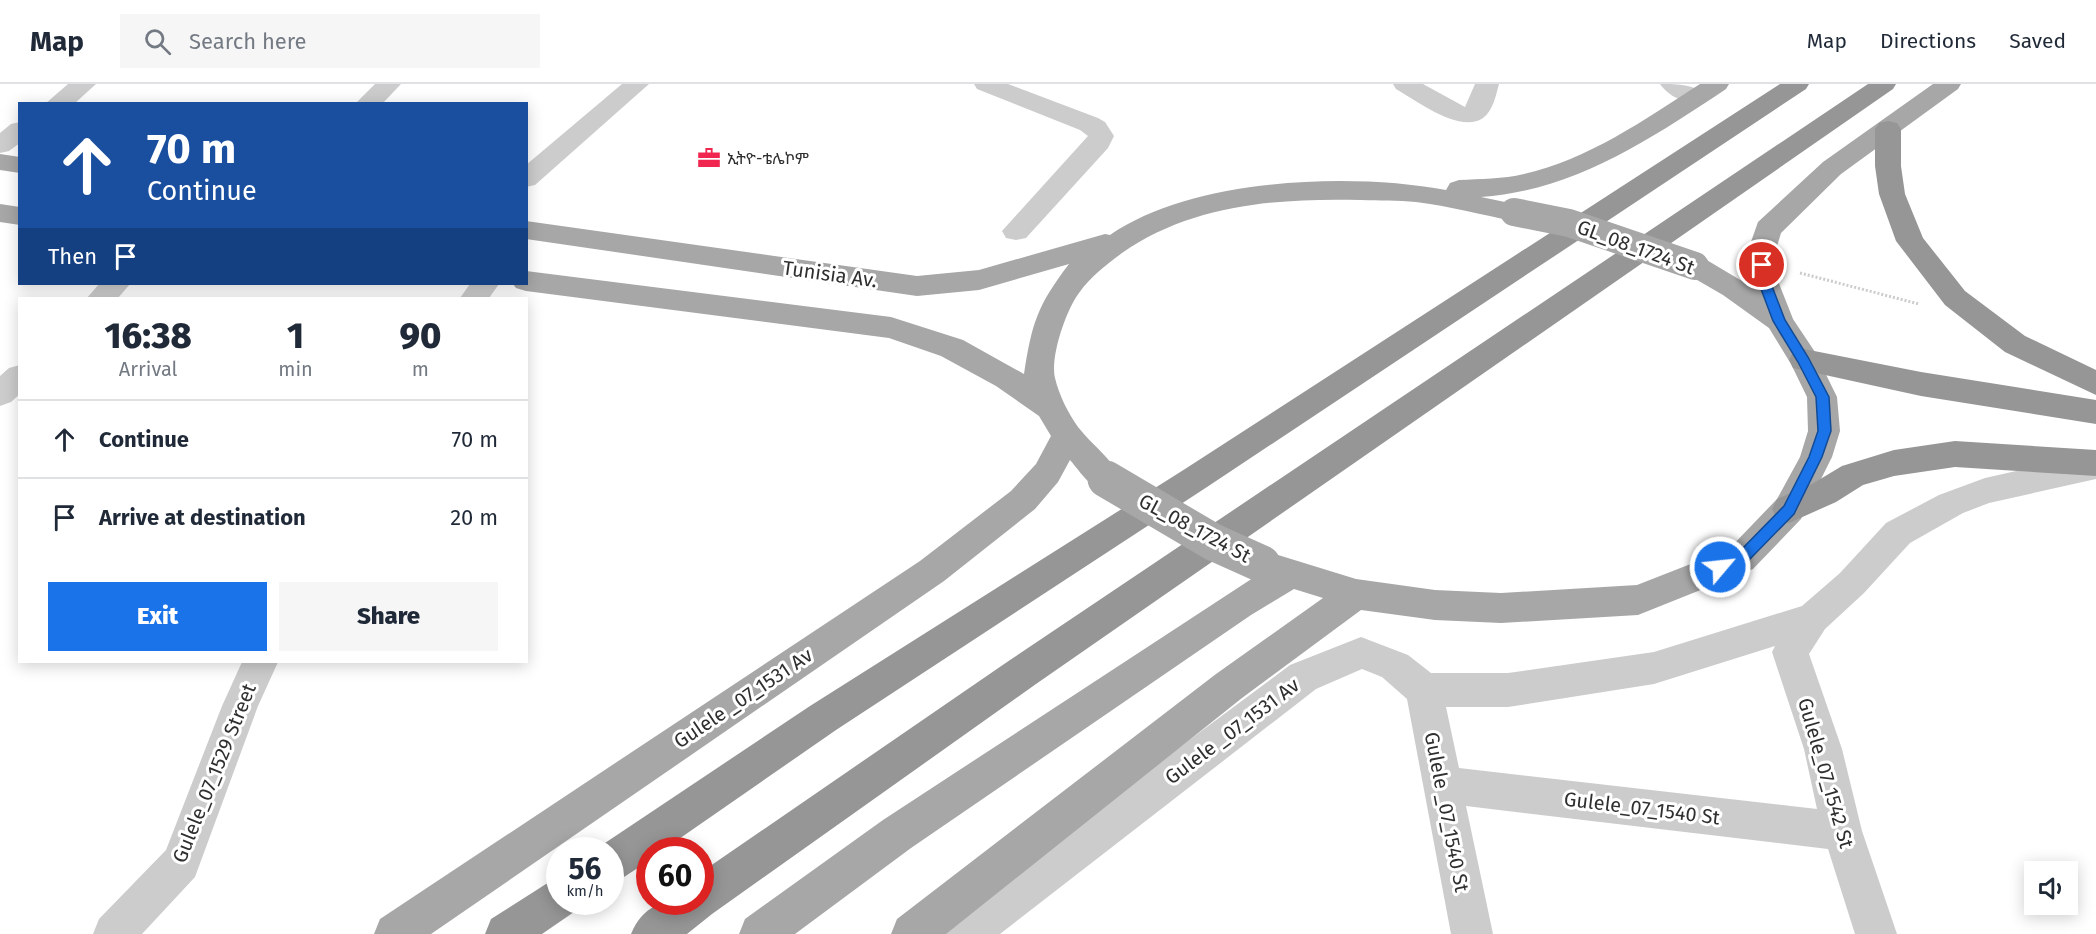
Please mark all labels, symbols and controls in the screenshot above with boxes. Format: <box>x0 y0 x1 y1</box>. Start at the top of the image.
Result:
search box <box>120 14 540 68</box>
text: Map <box>30 25 84 58</box>
icon: search <box>141 25 174 58</box>
text: Search here <box>189 28 307 55</box>
text: Map <box>1807 28 1847 54</box>
text: Directions <box>1880 28 1976 54</box>
text: Saved <box>2009 28 2066 54</box>
text: 70 m <box>147 124 236 174</box>
icon: ahead <box>48 126 126 204</box>
office icon: ኢትዮ-ቴሌኮም <box>696 145 722 171</box>
place label: ኢትዮ-ቴሌኮም <box>727 149 809 168</box>
text: Continue <box>147 175 257 207</box>
street label: GL_08_1724 St <box>1574 215 1699 280</box>
pin <box>1736 239 1787 290</box>
icon: arrive <box>109 240 142 273</box>
text: Then <box>48 243 97 270</box>
icon: arrive <box>1745 248 1778 281</box>
street label: Tunisia Av. <box>781 256 879 292</box>
text: 16:38 <box>105 314 192 358</box>
text: 1 <box>287 314 304 358</box>
text: 90 <box>399 314 441 358</box>
text: Arrival <box>119 357 177 381</box>
text: min <box>278 357 313 381</box>
text: m <box>412 357 429 381</box>
icon: ahead <box>48 423 81 456</box>
text: Continue <box>99 426 189 453</box>
text: 70 m <box>452 426 498 453</box>
street label: GL_08_1724 St <box>1135 488 1256 568</box>
icon: arrive <box>48 501 81 534</box>
text: Arrive at destination <box>99 504 306 531</box>
text: 20 m <box>450 504 498 531</box>
position arrow <box>1688 535 1752 599</box>
button: Exit <box>48 582 267 651</box>
button: Share <box>279 582 498 651</box>
street label: Gulele _07_1531 Av <box>669 643 817 753</box>
street label: Gulele _07_1531 Av <box>1160 673 1304 789</box>
street label: Gulele_07_1529 Street <box>167 679 261 866</box>
street label: Gulele_07_1542 St <box>1793 695 1859 852</box>
street label: Gulele _07_1540 St <box>1420 730 1474 895</box>
street label: Gulele_07_1540 St <box>1563 787 1722 830</box>
speed limit sign: 60 <box>636 837 714 915</box>
text: 56 <box>568 851 601 887</box>
map controls <box>2024 861 2078 915</box>
button: sound <box>2024 861 2078 915</box>
text: km/h <box>566 882 604 900</box>

